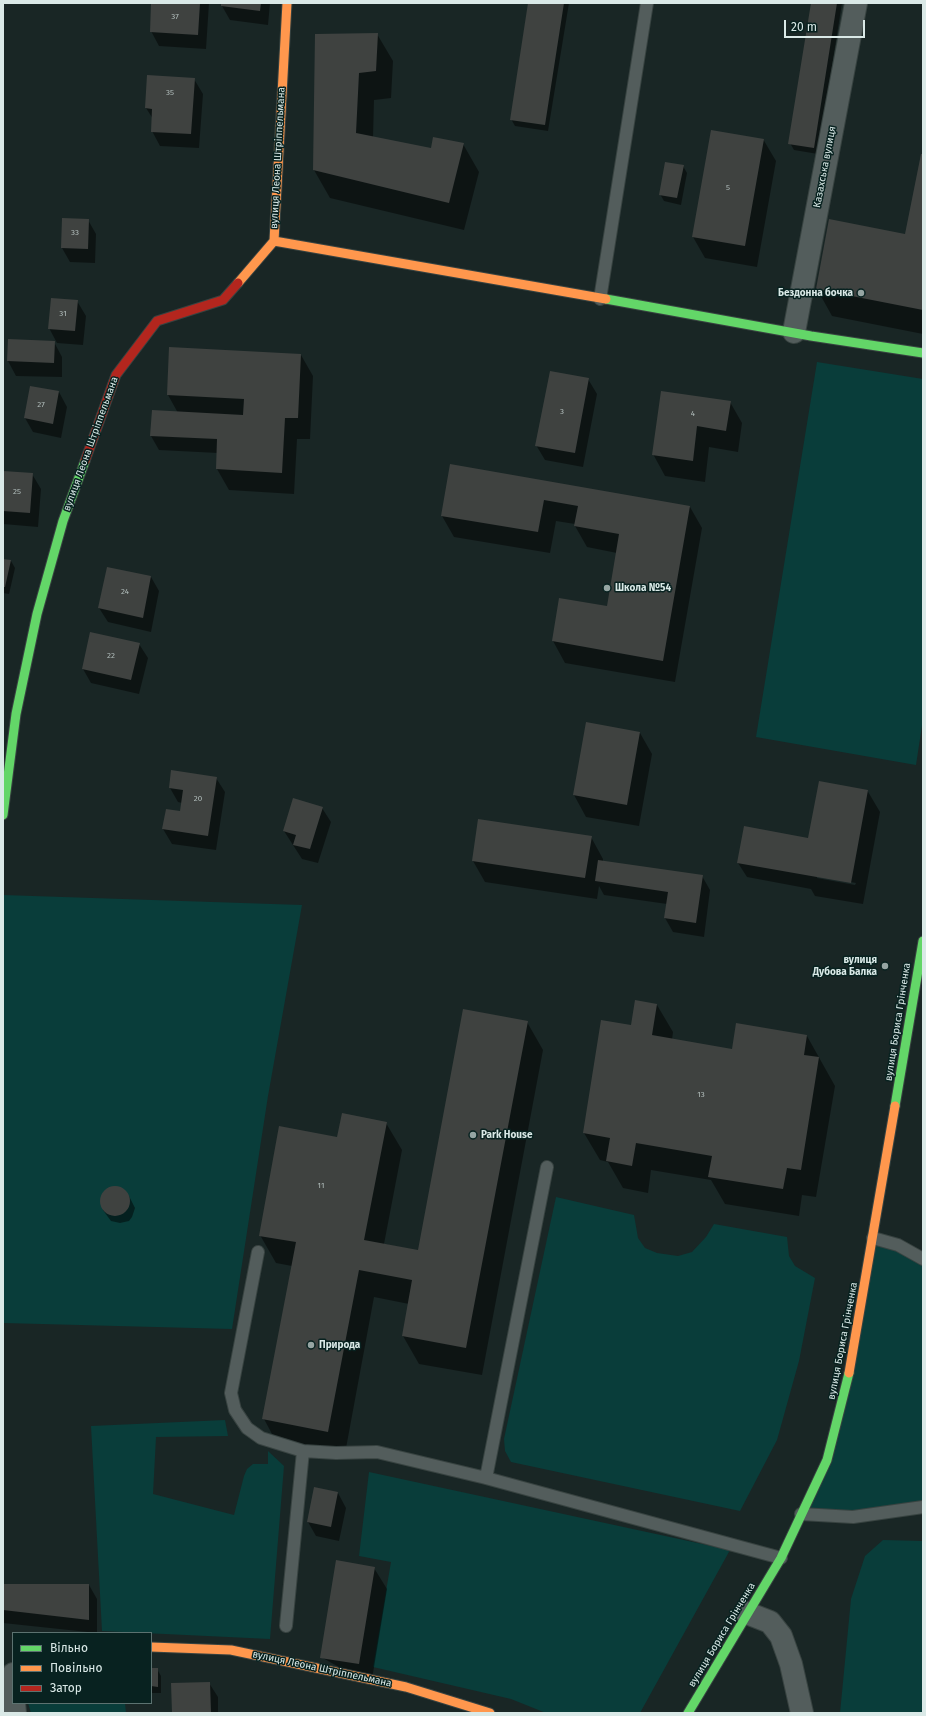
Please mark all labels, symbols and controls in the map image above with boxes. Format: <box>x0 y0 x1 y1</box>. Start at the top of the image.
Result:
house number: 37 <box>171 12 179 22</box>
scale bar <box>786 12 867 38</box>
text: 20 m <box>791 20 817 34</box>
street label: вулиця Леона Штріппельмана <box>268 87 288 229</box>
house number: 35 <box>166 88 174 98</box>
street label: Казахська вулиця <box>811 125 839 209</box>
house number: 5 <box>726 183 730 193</box>
house number: 33 <box>71 228 79 238</box>
place label: Бездонна бочка <box>778 287 853 299</box>
marker: Бездонна бочка <box>856 288 866 298</box>
house number: 31 <box>59 309 67 319</box>
street label: вулиця Леона Штріппельмана <box>61 375 121 513</box>
house number: 27 <box>37 400 45 410</box>
house number: 3 <box>560 407 564 417</box>
house number: 4 <box>691 409 695 419</box>
house number: 25 <box>13 487 21 497</box>
place label: Школа №54 <box>615 582 671 594</box>
marker: Школа №54 <box>602 583 612 593</box>
house number: 24 <box>121 587 129 597</box>
house number: 22 <box>107 651 115 661</box>
house number: 20 <box>194 794 202 804</box>
place label: вулиця Дубова Балка <box>813 954 877 978</box>
marker: вулиця Дубова Балка <box>880 961 890 971</box>
street label: вулиця Бориса Грінченка <box>883 962 913 1082</box>
house number: 13 <box>697 1090 705 1100</box>
place label: Park House <box>481 1129 532 1141</box>
marker: Park House <box>468 1130 478 1140</box>
house number: 11 <box>318 1181 324 1191</box>
street label: вулиця Бориса Грінченка <box>826 1281 860 1401</box>
place label: Природа <box>319 1339 360 1351</box>
marker: Природа <box>306 1340 316 1350</box>
street label: вулиця Бориса Грінченка <box>686 1581 758 1689</box>
legend <box>12 1632 152 1704</box>
text: Вільно <box>50 1641 88 1655</box>
street label: вулиця Леона Штріппельмана <box>251 1648 393 1690</box>
text: Повільно <box>50 1661 103 1675</box>
text: Затор <box>50 1681 82 1695</box>

